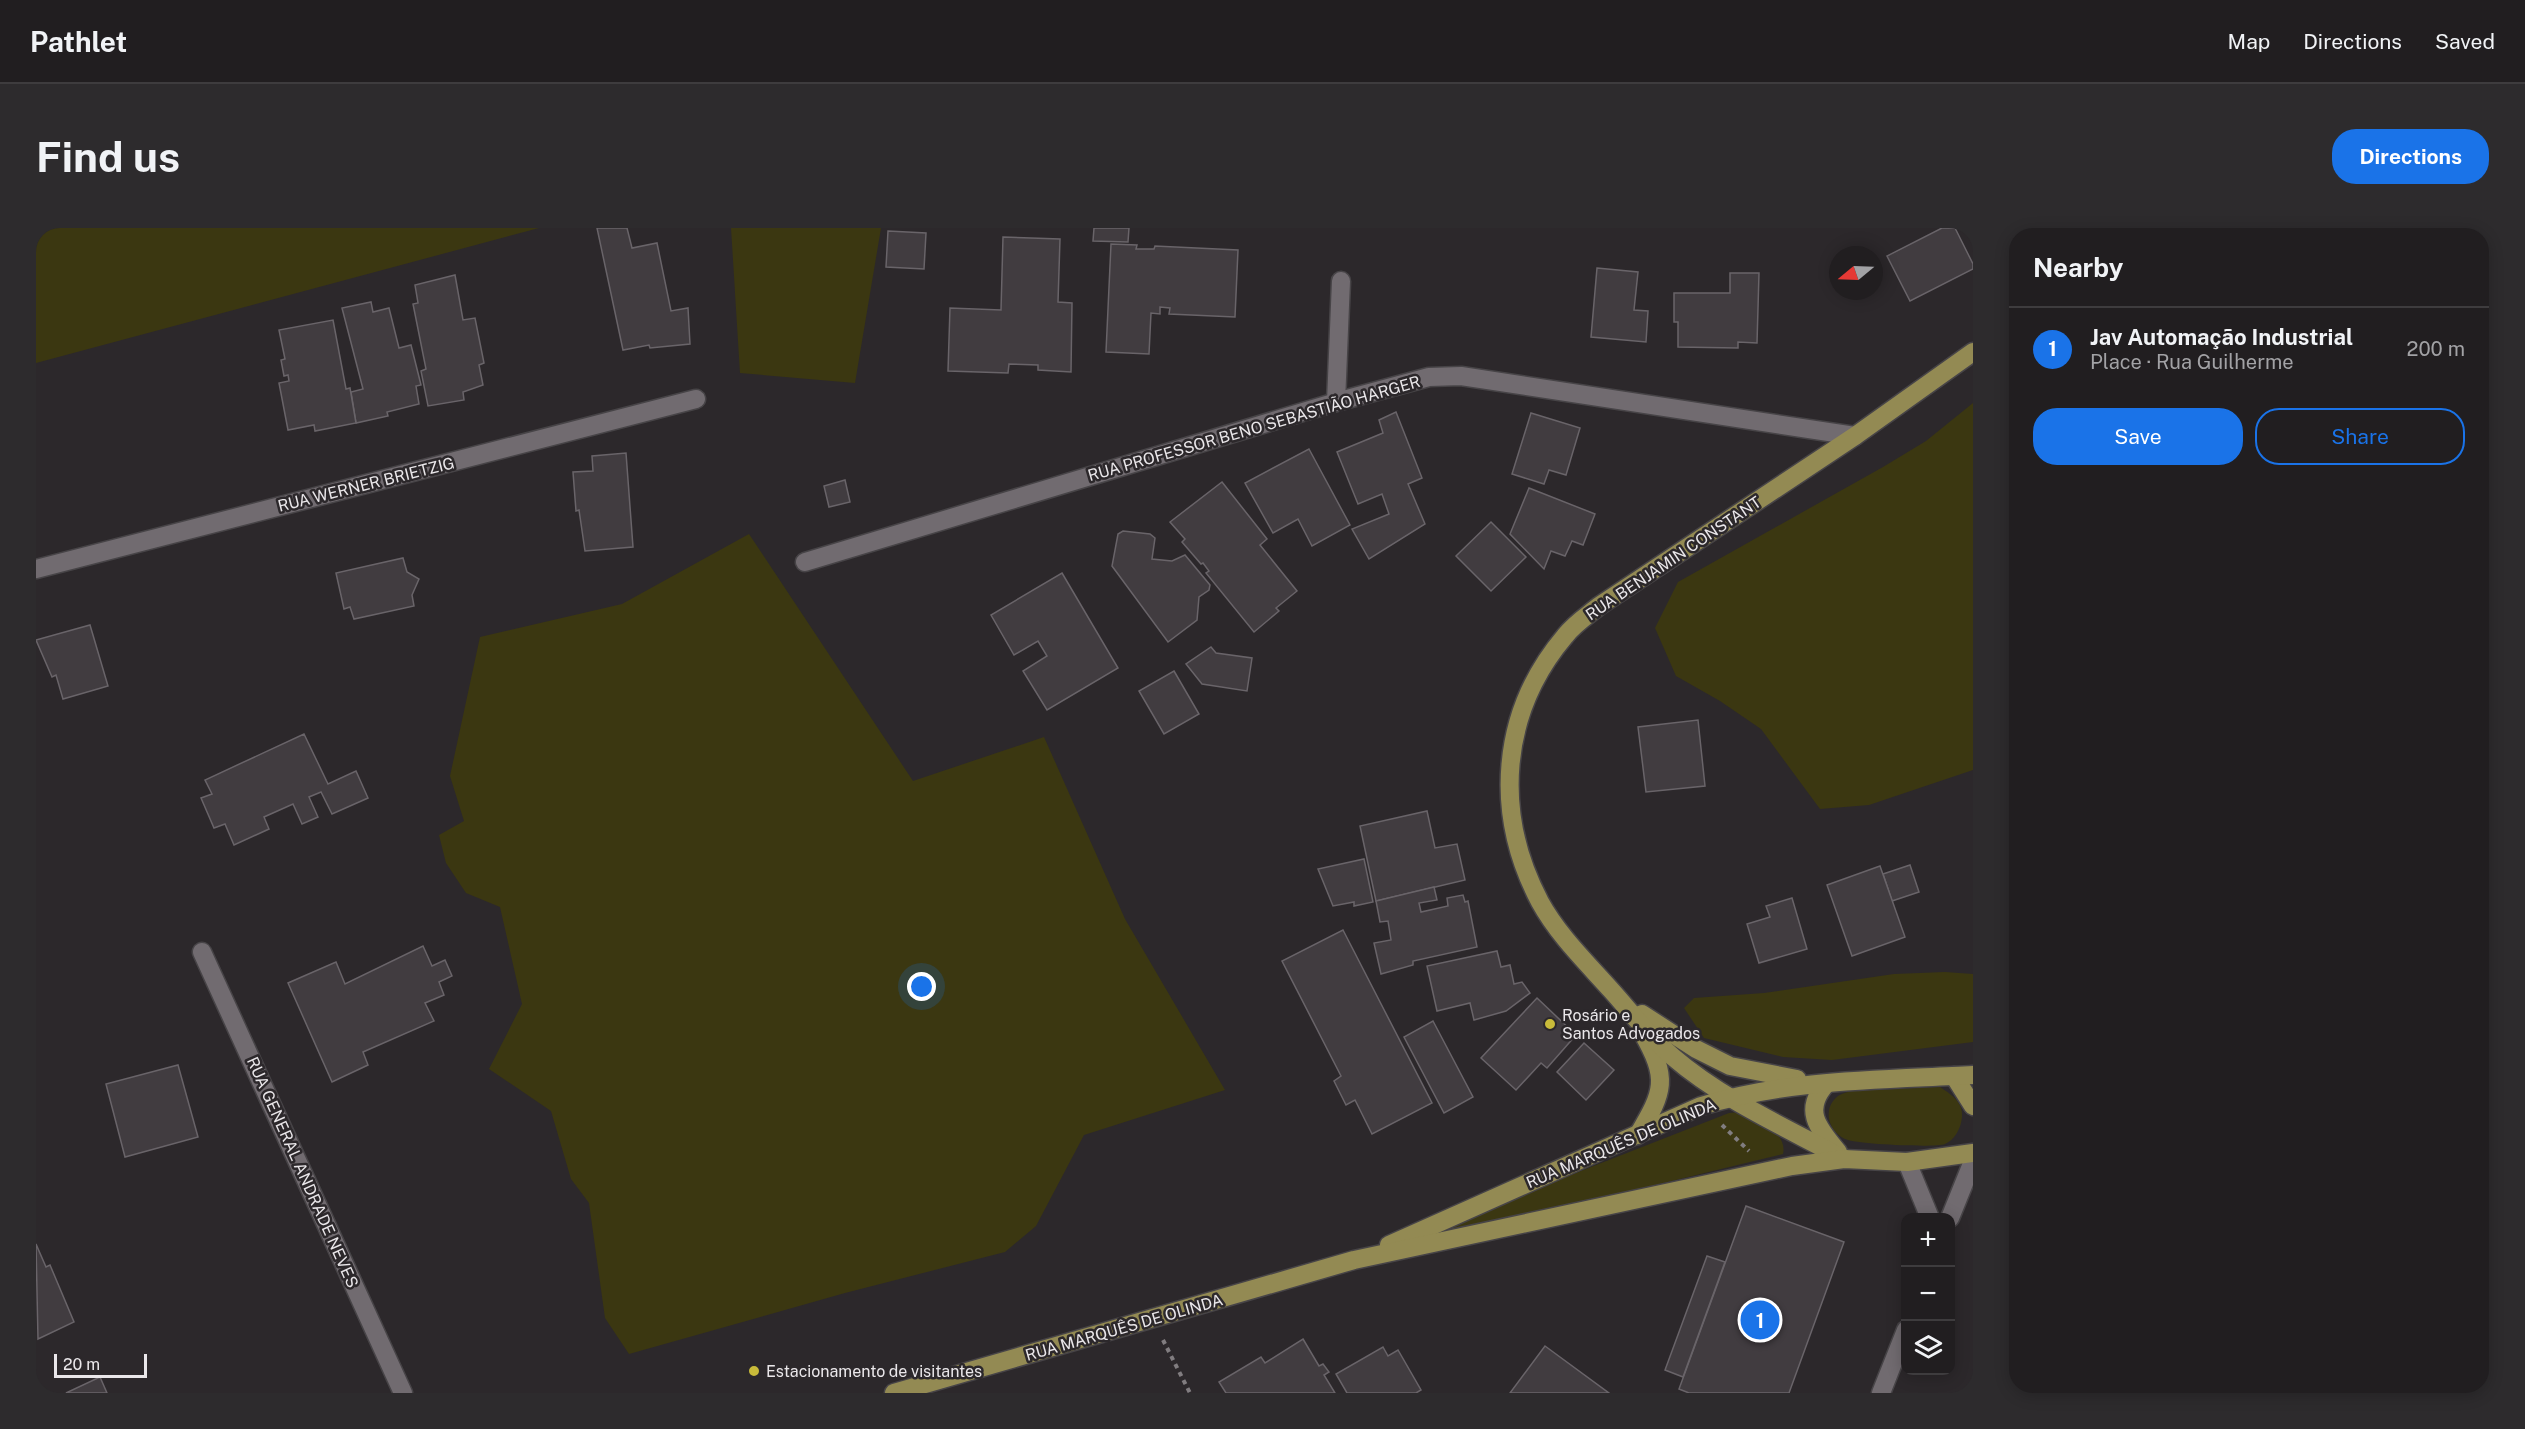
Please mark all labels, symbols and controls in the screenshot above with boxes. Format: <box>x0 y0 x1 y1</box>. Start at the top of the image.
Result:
text: Pathlet <box>30 25 127 58</box>
text: Map <box>2228 29 2270 54</box>
text: Directions <box>2303 29 2402 54</box>
text: Saved <box>2435 29 2495 54</box>
button: Directions <box>2332 129 2489 184</box>
text: Find us <box>36 132 180 181</box>
north arrow <box>1829 246 1883 300</box>
text: Nearby <box>2033 252 2123 283</box>
text: Jav Automação Industrial <box>2090 324 2353 350</box>
text: 1 <box>2048 337 2057 361</box>
text: 200 m <box>2407 337 2465 361</box>
text: Place · Rua Guilherme <box>2090 350 2294 374</box>
street label: RUA PROFESSOR BENO SEBASTIÃO HARGER <box>1085 371 1423 485</box>
button: Save <box>2033 408 2243 465</box>
button: Share <box>2255 408 2465 465</box>
street label: RUA WERNER BRIETZIG <box>276 453 456 516</box>
street label: RUA BENJAMIN CONSTANT <box>1582 492 1765 624</box>
your location <box>907 972 936 1001</box>
place label: Rosário e Santos Advogados <box>1562 1006 1700 1043</box>
marker: Rosário e Santos Advogados <box>1543 1017 1557 1031</box>
street label: RUA GENERAL ANDRADE NEVES <box>243 1054 362 1291</box>
street label: RUA MARQUÊS DE OLINDA <box>1523 1094 1719 1192</box>
map controls <box>1901 1213 1955 1375</box>
button: + <box>1901 1213 1955 1267</box>
button: − <box>1901 1267 1955 1321</box>
street label: RUA MARQUÊS DE OLINDA <box>1023 1289 1225 1365</box>
pin: 1 <box>1740 1298 1780 1342</box>
button: layers <box>1901 1321 1955 1375</box>
scale bar <box>54 1351 147 1378</box>
text: 20 m <box>63 1355 100 1374</box>
place label: Estacionamento de visitantes <box>766 1362 982 1381</box>
marker: Estacionamento de visitantes <box>747 1364 761 1378</box>

